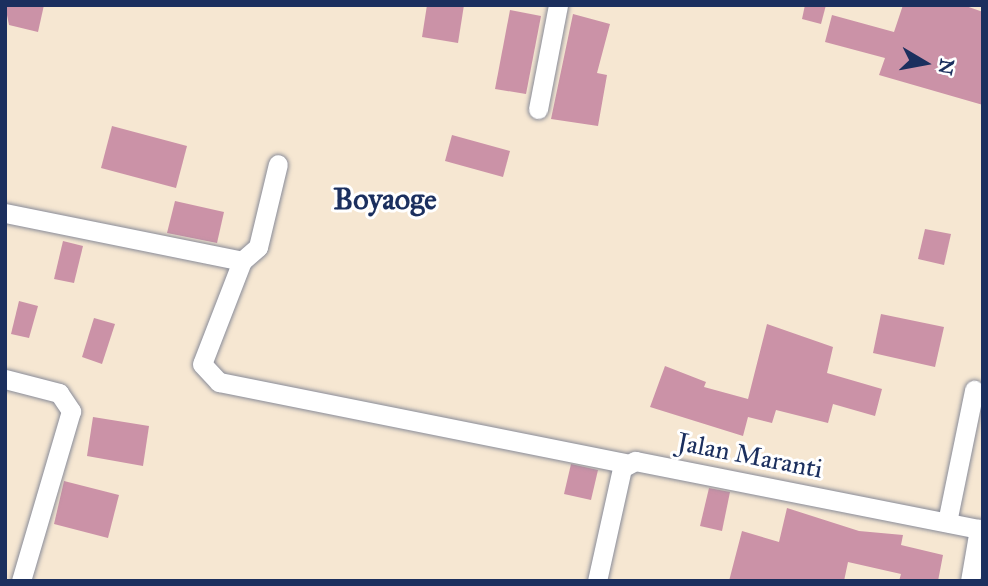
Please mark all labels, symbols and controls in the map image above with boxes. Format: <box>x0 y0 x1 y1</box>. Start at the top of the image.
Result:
north arrow <box>890 28 960 98</box>
text: N <box>933 57 959 77</box>
district label: Boyaoge <box>333 181 437 217</box>
street label: Jalan Maranti <box>675 427 825 485</box>

